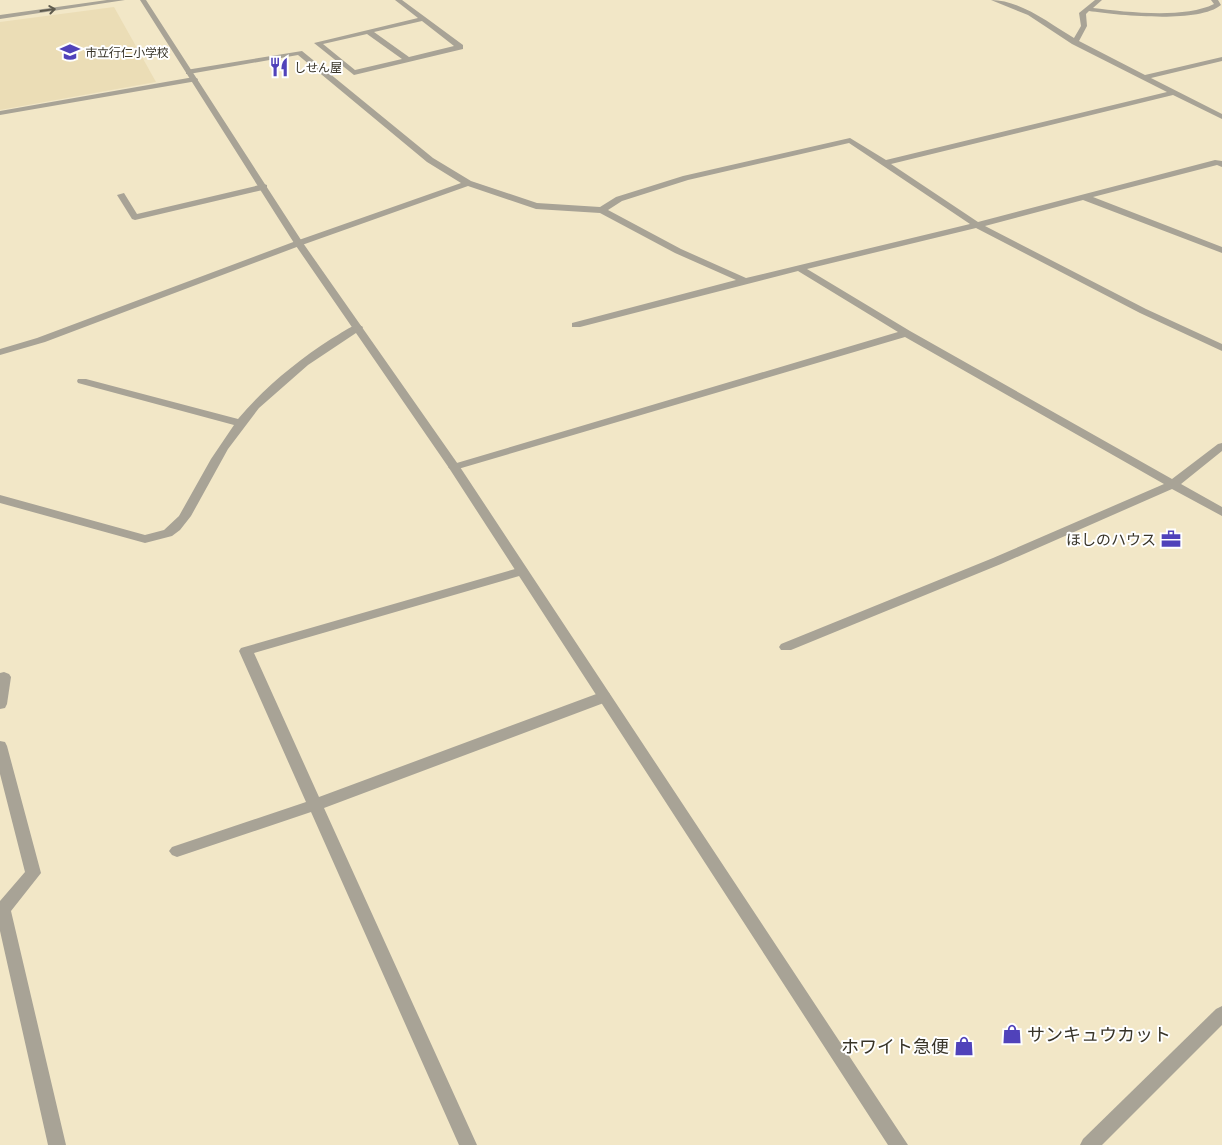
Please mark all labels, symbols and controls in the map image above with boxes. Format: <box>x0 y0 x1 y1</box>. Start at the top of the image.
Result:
one-way arrow <box>40 5 56 15</box>
school or university icon: 市立行仁小学校 <box>59 41 81 63</box>
place label: 市立行仁小学校 <box>85 45 169 60</box>
restaurant icon: しせん屋 <box>268 56 290 78</box>
place label: しせん屋 <box>294 60 342 75</box>
office icon: ほしのハウス <box>1160 528 1182 550</box>
place label: ほしのハウス <box>1066 530 1156 549</box>
shop icon: サンキュウカット <box>1001 1023 1023 1045</box>
place label: サンキュウカット <box>1027 1024 1171 1045</box>
shop icon: ホワイト急便 <box>953 1035 975 1057</box>
place label: ホワイト急便 <box>841 1036 949 1057</box>

